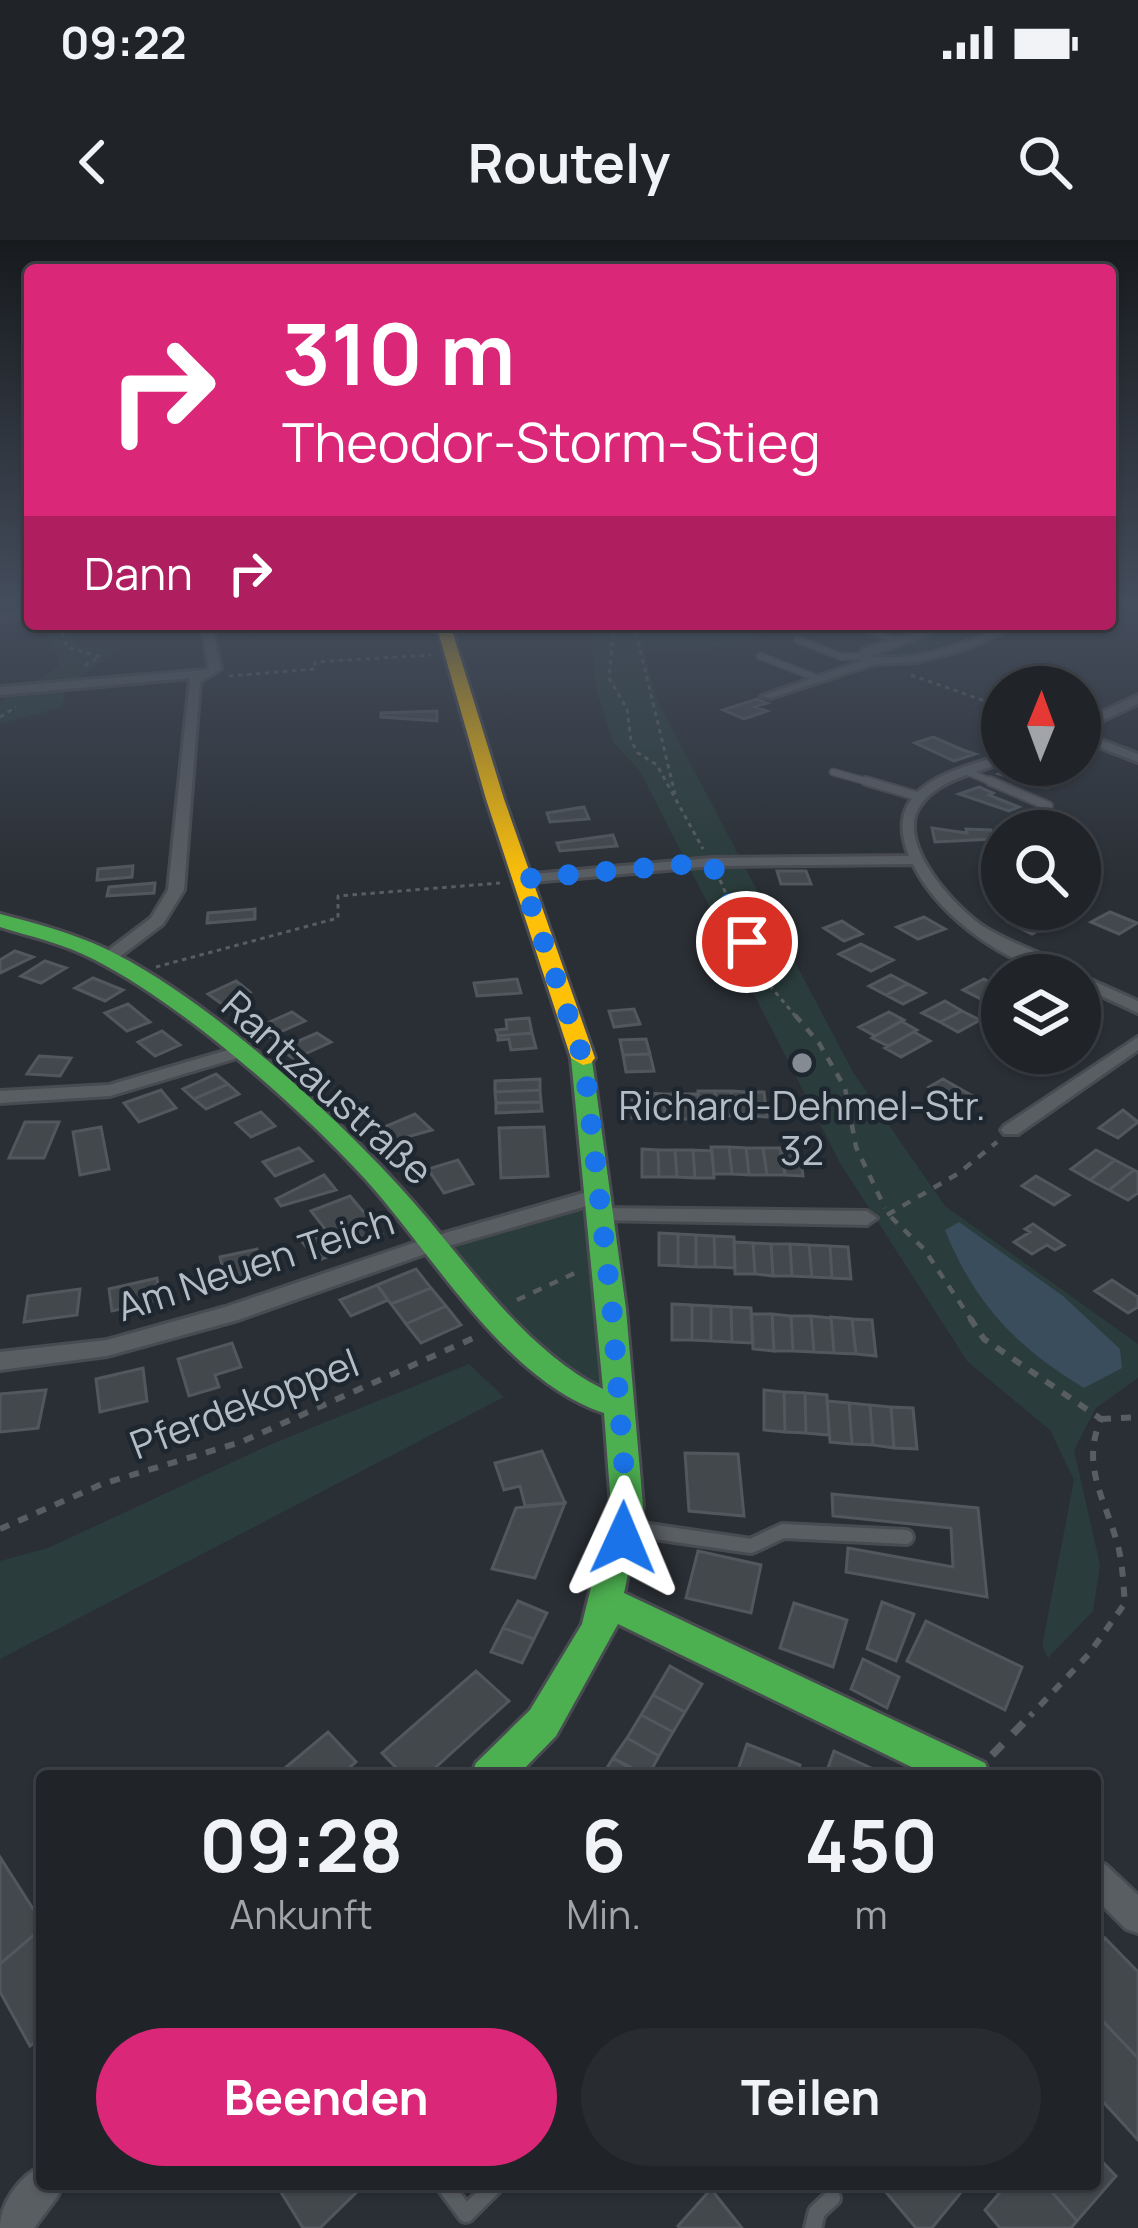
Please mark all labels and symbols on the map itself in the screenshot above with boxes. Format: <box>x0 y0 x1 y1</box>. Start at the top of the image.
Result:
north arrow <box>981 666 1101 786</box>
pin <box>696 891 798 993</box>
street label: Rantzaustraße <box>211 978 445 1196</box>
marker: Richard-Dehmel-Str. 32 <box>789 1050 815 1076</box>
place label: Richard-Dehmel-Str. 32 <box>618 1078 986 1177</box>
street label: Am Neuen Teich <box>110 1193 400 1333</box>
street label: Pferdekoppel <box>122 1335 366 1471</box>
position arrow <box>560 1475 686 1601</box>

